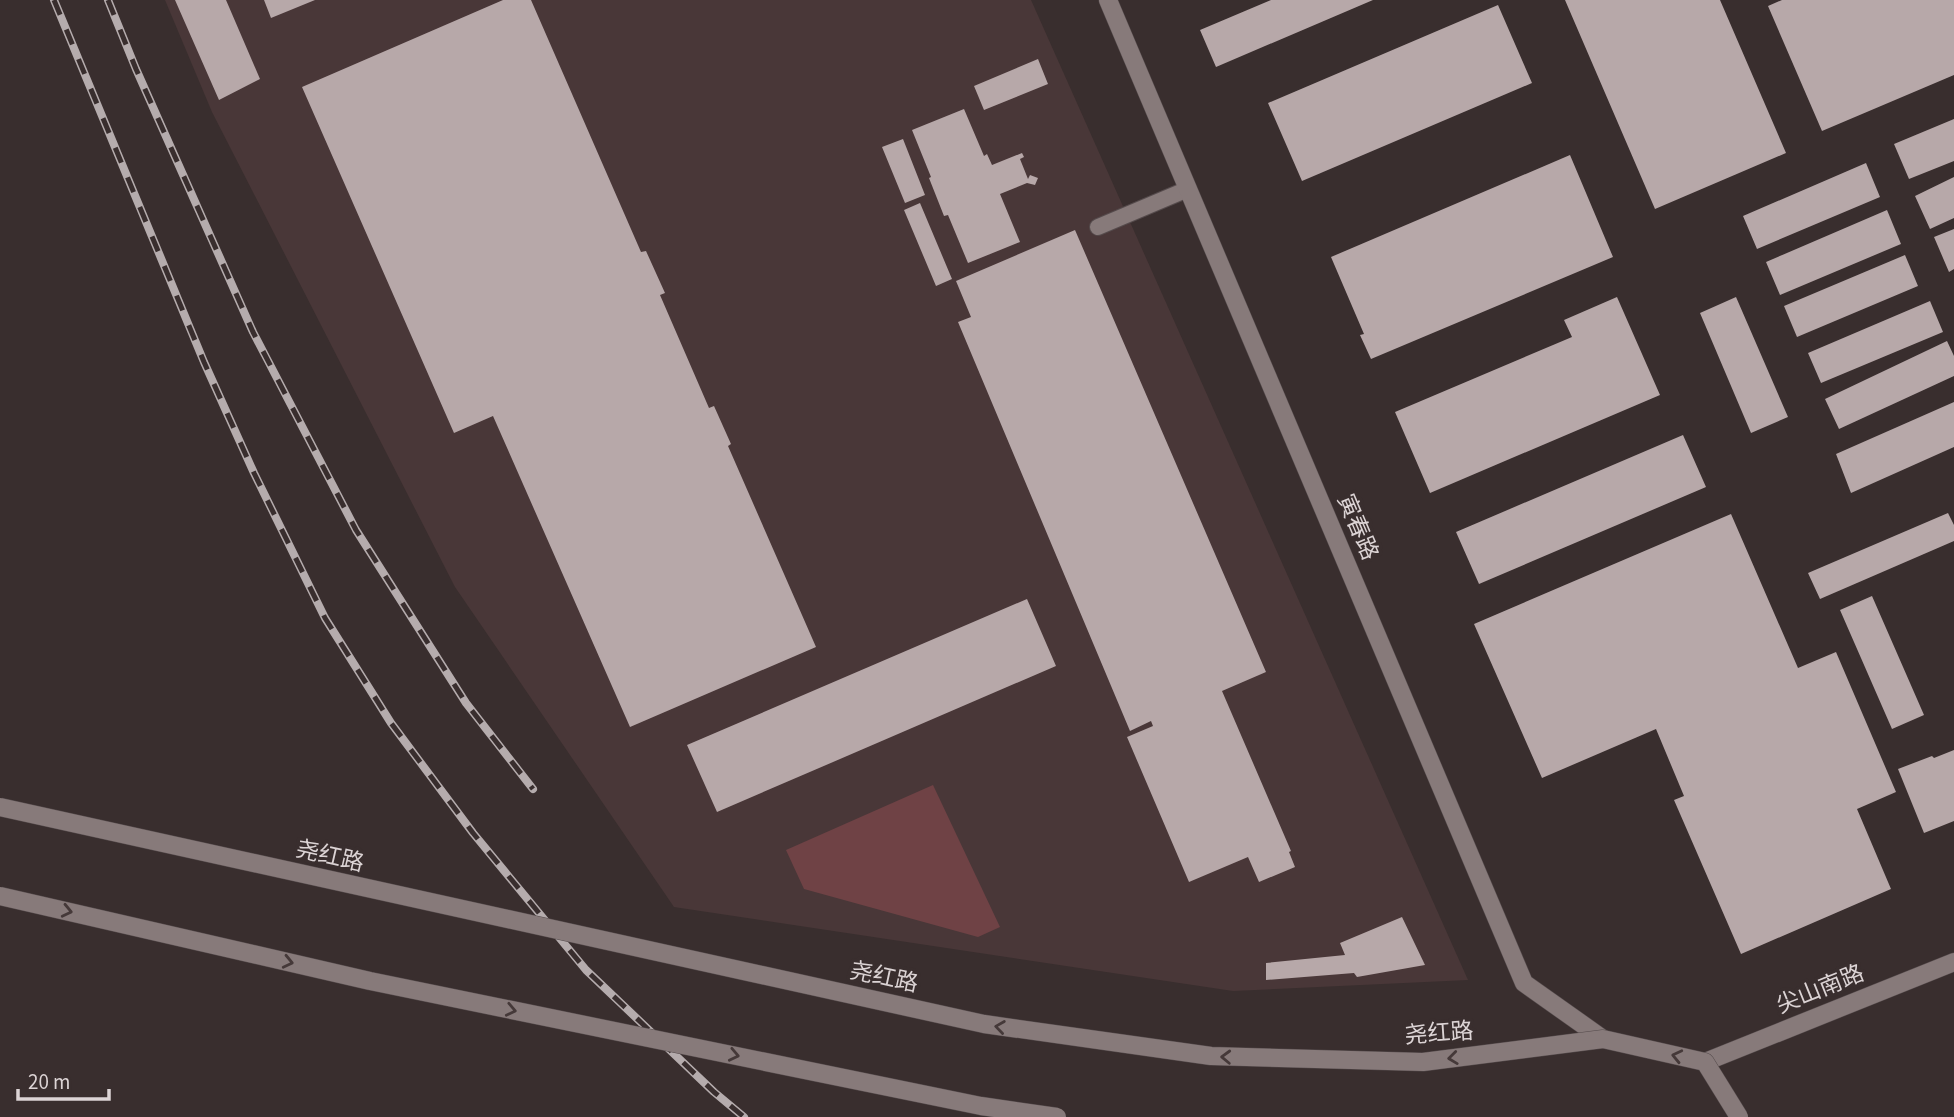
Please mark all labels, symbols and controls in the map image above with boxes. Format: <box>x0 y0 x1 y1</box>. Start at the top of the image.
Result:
street label: 寅春路 <box>1329 489 1387 565</box>
street label: 尧红路 <box>293 832 367 880</box>
one-way arrow <box>60 903 72 917</box>
one-way arrow <box>282 954 294 968</box>
street label: 尧红路 <box>847 954 921 1000</box>
street label: 尖山南路 <box>1771 956 1869 1022</box>
one-way arrow <box>505 1001 517 1016</box>
street label: 尧红路 <box>1403 1014 1475 1052</box>
one-way arrow <box>995 1019 1006 1034</box>
one-way arrow <box>728 1047 740 1062</box>
one-way arrow <box>1220 1049 1231 1064</box>
one-way arrow <box>1672 1049 1684 1064</box>
one-way arrow <box>1447 1051 1459 1066</box>
scale bar <box>18 1058 108 1102</box>
text: 20 m <box>28 1067 70 1097</box>

